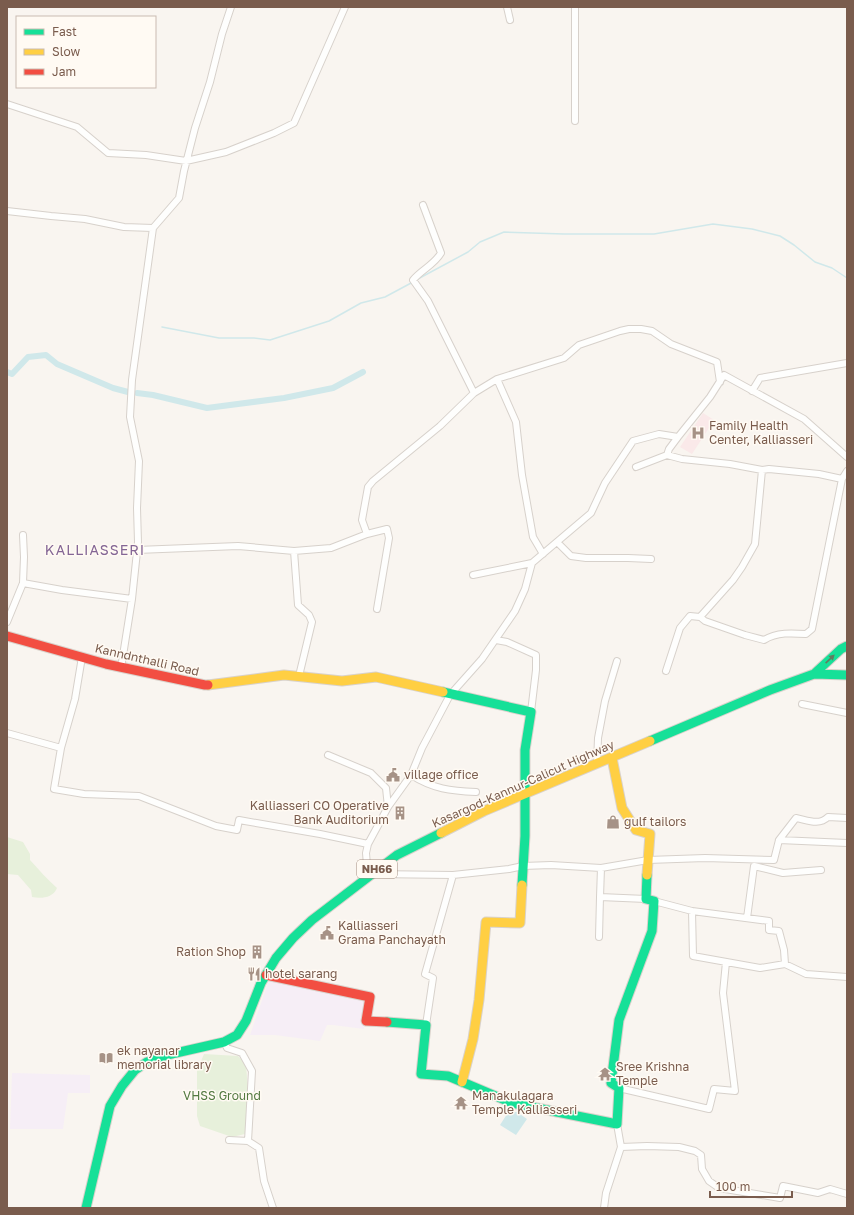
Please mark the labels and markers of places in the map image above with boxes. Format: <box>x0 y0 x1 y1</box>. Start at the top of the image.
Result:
place label: Family Health Center, Kalliasseri <box>709 418 813 447</box>
hospital icon: Family Health Center, Kalliasseri <box>690 425 706 441</box>
public building icon: village office <box>385 767 401 783</box>
place label: village office <box>404 767 478 782</box>
place label: Kalliasseri CO Operative Bank Auditorium <box>250 798 389 827</box>
building icon: Kalliasseri CO Operative Bank Auditorium <box>392 805 408 821</box>
shop icon: gulf tailors <box>605 814 621 830</box>
place label: gulf tailors <box>624 814 686 829</box>
place label: Kalliasseri Grama Panchayath <box>338 918 446 947</box>
public building icon: Kalliasseri Grama Panchayath <box>319 925 335 941</box>
place label: Ration Shop <box>176 944 246 959</box>
building icon: Ration Shop <box>249 944 265 960</box>
restaurant icon: hotel sarang <box>246 966 262 982</box>
place label: hotel sarang <box>265 966 337 981</box>
place label: ek nayanar memorial library <box>117 1043 212 1072</box>
library icon: ek nayanar memorial library <box>98 1050 114 1066</box>
place label: Sree Krishna Temple <box>616 1059 689 1088</box>
temple icon: Sree Krishna Temple <box>597 1066 613 1082</box>
place label: Manakulagara Temple Kalliasseri <box>472 1088 577 1117</box>
temple icon: Manakulagara Temple Kalliasseri <box>453 1095 469 1111</box>

